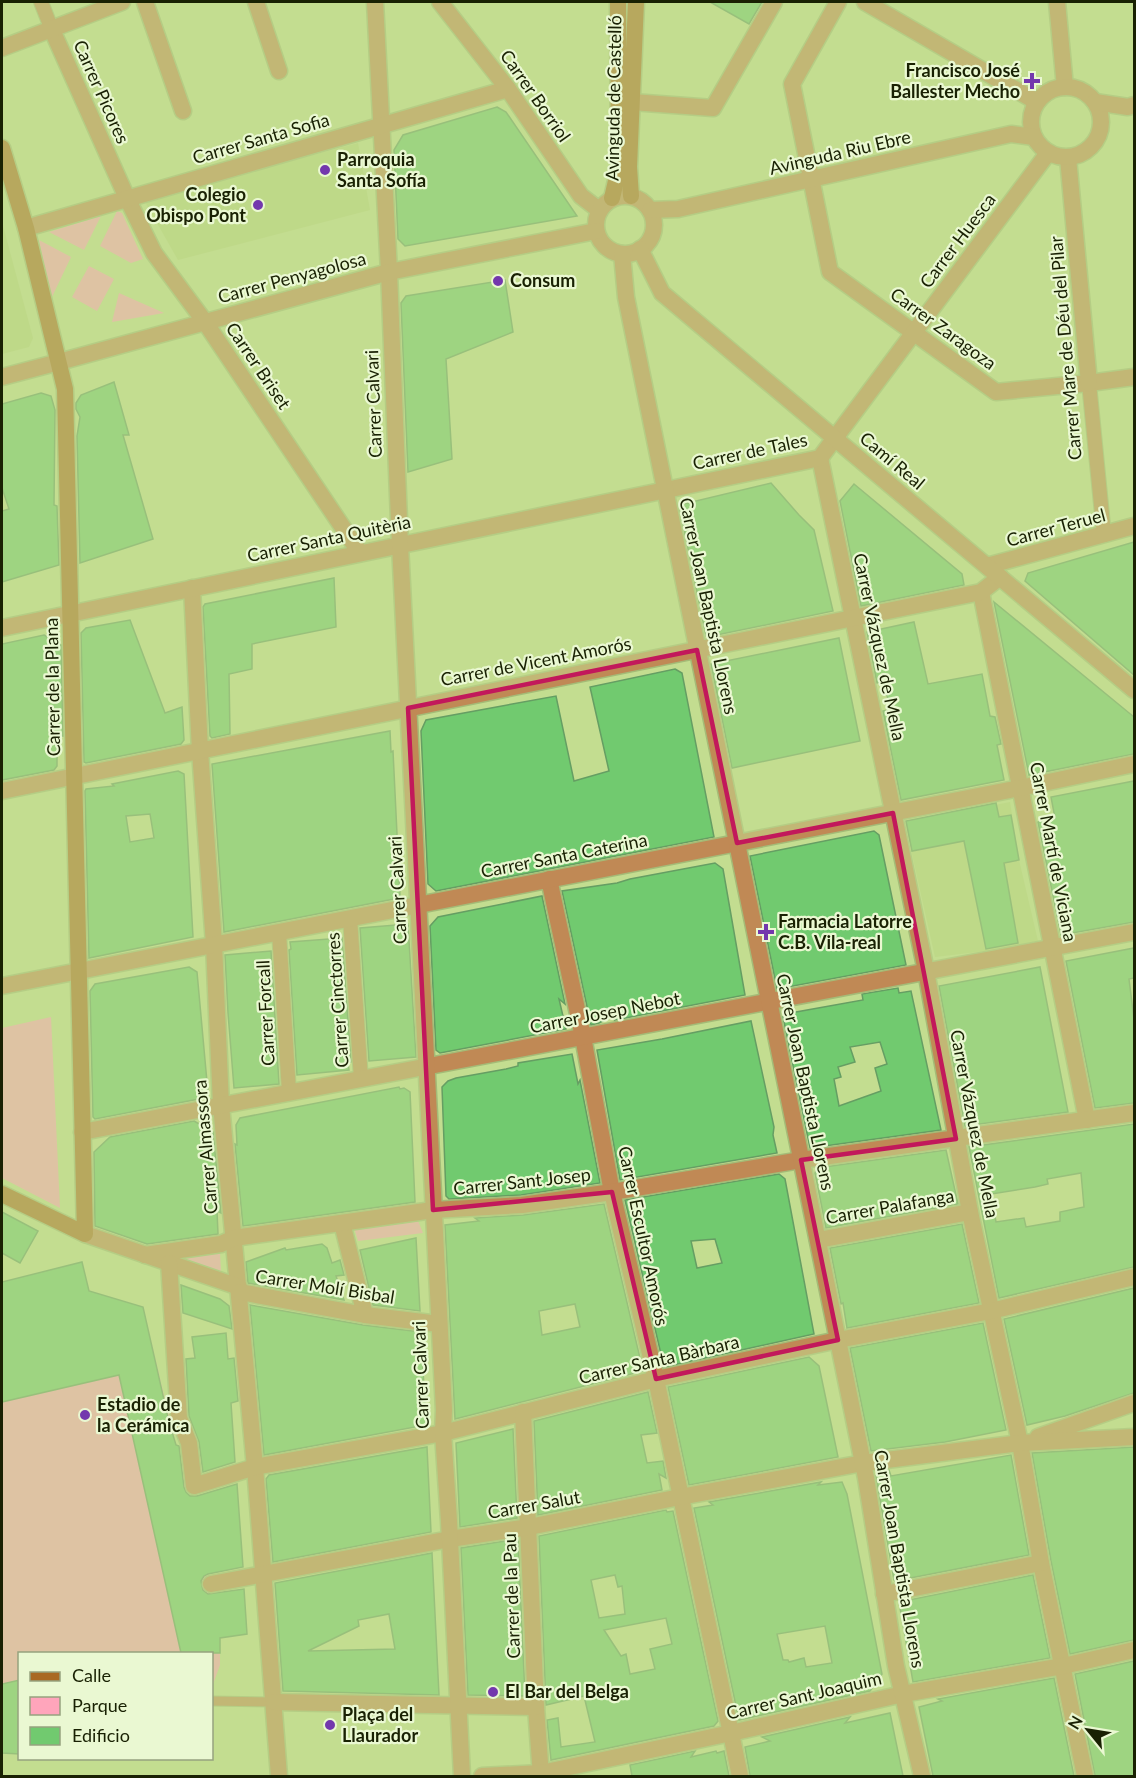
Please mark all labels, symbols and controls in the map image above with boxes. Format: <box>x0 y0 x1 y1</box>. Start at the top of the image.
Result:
street label: Avinguda de Castelló <box>601 15 625 181</box>
street label: Carrer Picores <box>69 36 135 147</box>
street label: Carrer Borriol <box>496 45 576 146</box>
place label: Francisco José Ballester Mecho <box>890 59 1020 102</box>
marker: Francisco José Ballester Mecho <box>1025 74 1039 88</box>
street label: Carrer Santa Sofia <box>190 108 332 168</box>
street label: Avinguda Riu Ebre <box>767 125 913 179</box>
place label: Parroquia Santa Sofía <box>337 148 426 191</box>
marker: Parroquia Santa Sofía <box>318 163 332 177</box>
place label: Colegio Obispo Pont <box>146 183 246 226</box>
street label: Carrer Huesca <box>915 189 1000 292</box>
marker: Colegio Obispo Pont <box>251 198 265 212</box>
street label: Carrer Mare de Déu del Pilar <box>1044 235 1086 461</box>
street label: Carrer Penyagolosa <box>215 247 368 307</box>
place label: Consum <box>510 269 575 291</box>
marker: Consum <box>491 274 505 288</box>
street label: Carrer Zaragoza <box>886 282 1001 374</box>
street label: Carrer Briset <box>222 318 296 413</box>
street label: Carrer Calvari <box>360 350 386 458</box>
street label: Camí Real <box>856 427 930 494</box>
street label: Carrer de Tales <box>690 428 809 474</box>
street label: Carrer Joan Baptista Llorens <box>675 495 743 716</box>
street label: Carrer Teruel <box>1004 503 1108 551</box>
street label: Carrer Santa Quitèria <box>245 510 413 566</box>
street label: Carrer Vázquez de Mella <box>849 551 911 743</box>
street label: Carrer de la Plana <box>40 617 64 757</box>
street label: Carrer de Vicent Amorós <box>439 632 633 690</box>
street label: Carrer Martí de Viciana <box>1026 760 1082 943</box>
street label: Carrer Santa Caterina <box>479 828 649 882</box>
street label: Carrer Calvari <box>383 835 411 945</box>
place label: Farmacia Latorre C.B. Vila-real <box>778 910 912 953</box>
marker: Farmacia Latorre C.B. Vila-real <box>759 925 773 939</box>
street label: Carrer Cinctorres <box>321 931 353 1068</box>
street label: Carrer Forcall <box>251 960 279 1066</box>
street label: Carrer Joan Baptista Llorens <box>772 971 840 1192</box>
street label: Carrer Josep Nebot <box>528 987 682 1037</box>
street label: Carrer Vázquez de Mella <box>946 1028 1004 1220</box>
street label: Carrer Almassora <box>188 1079 222 1215</box>
street label: Carrer Escultor Amorós <box>614 1144 674 1328</box>
street label: Carrer Sant Josep <box>452 1163 592 1199</box>
street label: Carrer Palafanga <box>824 1184 956 1228</box>
street label: Carrer Molí Bisbal <box>254 1264 396 1308</box>
street label: Carrer Calvari <box>407 1321 433 1429</box>
street label: Carrer Santa Bàrbara <box>576 1330 741 1388</box>
place label: Estadio de la Cerámica <box>97 1393 190 1436</box>
marker: Estadio de la Cerámica <box>78 1408 92 1422</box>
street label: Carrer Joan Baptista Llorens <box>870 1448 930 1670</box>
street label: Carrer Salut <box>486 1485 582 1523</box>
street label: Carrer de la Pau <box>498 1533 524 1659</box>
legend <box>18 1652 213 1760</box>
text: Calle <box>72 1664 111 1686</box>
street label: Carrer Sant Joaquim <box>724 1666 884 1724</box>
place label: El Bar del Belga <box>505 1680 629 1702</box>
marker: El Bar del Belga <box>486 1685 500 1699</box>
text: Parque <box>72 1694 127 1716</box>
north arrow <box>1058 1700 1118 1760</box>
place label: Plaça del Llaurador <box>342 1703 418 1746</box>
text: N <box>1063 1712 1086 1732</box>
marker: Plaça del Llaurador <box>323 1718 337 1732</box>
text: Edificio <box>72 1724 130 1746</box>

